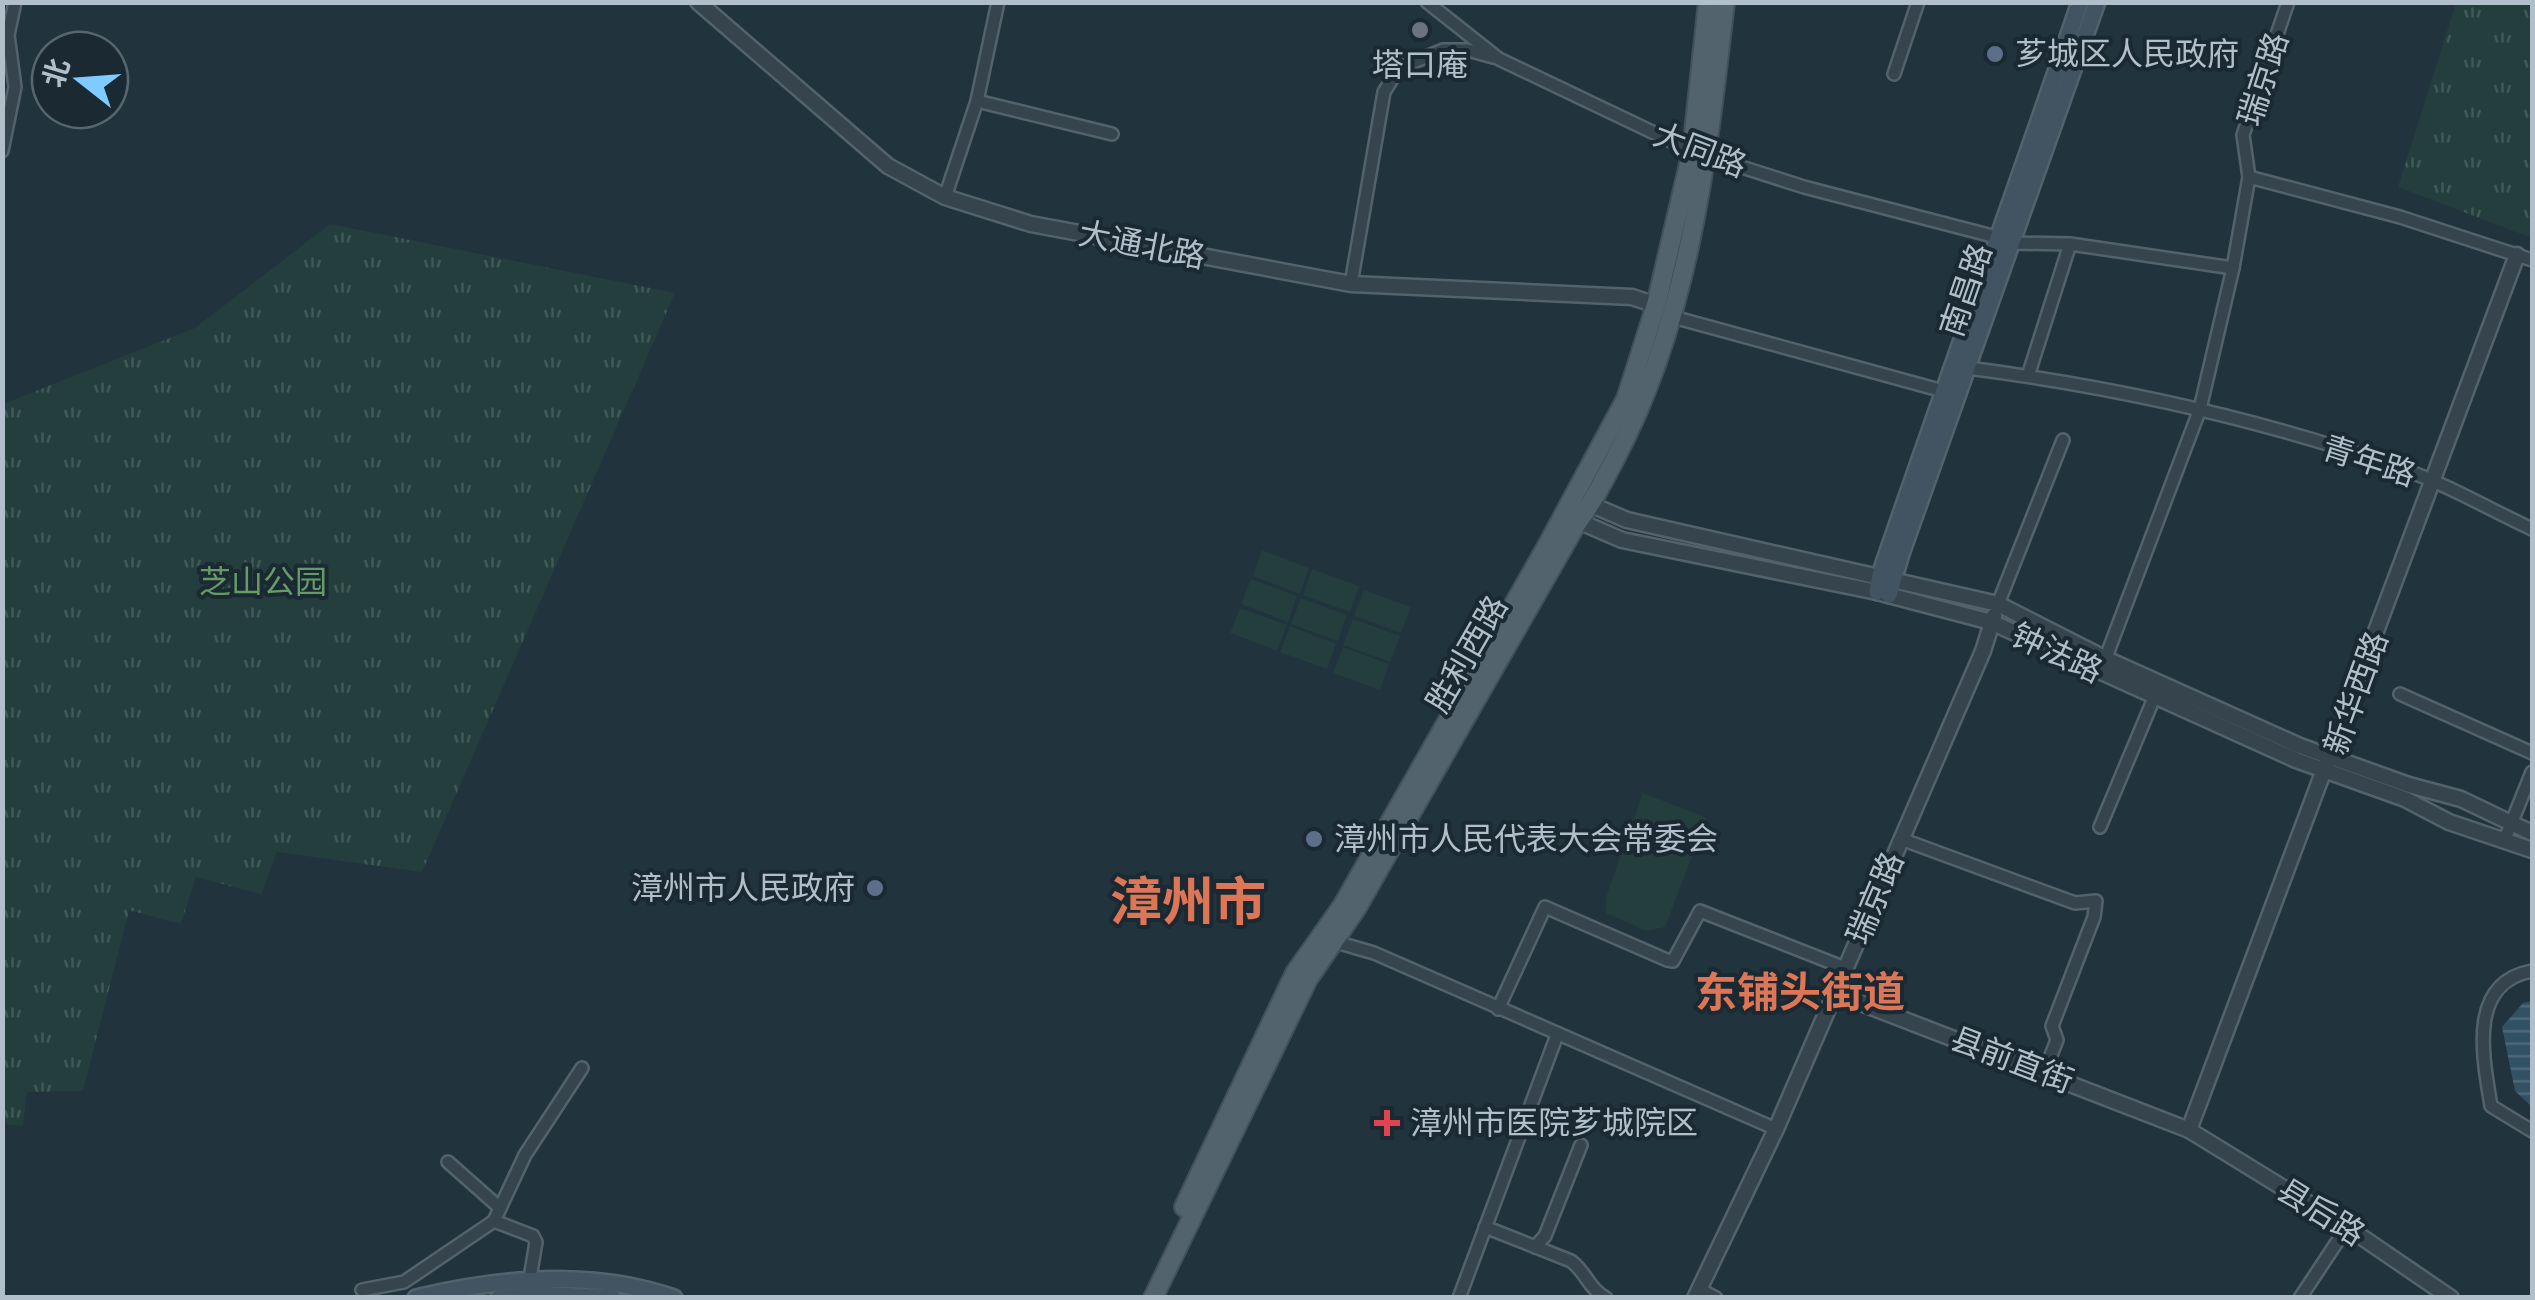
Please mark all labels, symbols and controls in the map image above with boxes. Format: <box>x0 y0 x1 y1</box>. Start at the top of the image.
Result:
marker: 塔口庵 <box>1409 19 1431 41</box>
street label: 瑞京路 <box>2229 27 2297 131</box>
north arrow <box>30 30 130 130</box>
place label: 芗城区人民政府 <box>2015 34 2239 74</box>
marker: 芗城区人民政府 <box>1984 43 2006 65</box>
place label: 塔口庵 <box>1372 45 1468 85</box>
text: 北 <box>35 54 77 91</box>
street label: 大同路 <box>1648 114 1752 186</box>
street label: 大通北路 <box>1075 213 1209 277</box>
street label: 南昌路 <box>1931 238 2001 342</box>
street label: 青年路 <box>2317 427 2421 495</box>
park label: 芝山公园 <box>199 562 327 602</box>
street label: 胜利西路 <box>1418 589 1516 719</box>
street label: 钟法路 <box>2005 615 2109 691</box>
street label: 新华西路 <box>2315 626 2397 760</box>
place label: 漳州市人民代表大会常委会 <box>1334 819 1718 859</box>
marker: 漳州市人民代表大会常委会 <box>1303 828 1325 850</box>
street label: 瑞京路 <box>1838 846 1912 950</box>
place label: 漳州市人民政府 <box>631 868 855 908</box>
district label: 漳州市 <box>1110 869 1266 935</box>
marker: 漳州市人民政府 <box>864 877 886 899</box>
district label: 东铺头街道 <box>1695 966 1905 1019</box>
street label: 县前直街 <box>1945 1018 2079 1102</box>
place label: 漳州市医院芗城院区 <box>1410 1103 1698 1143</box>
marker: 漳州市医院芗城院区 <box>1374 1110 1400 1136</box>
street label: 县后路 <box>2270 1170 2372 1254</box>

